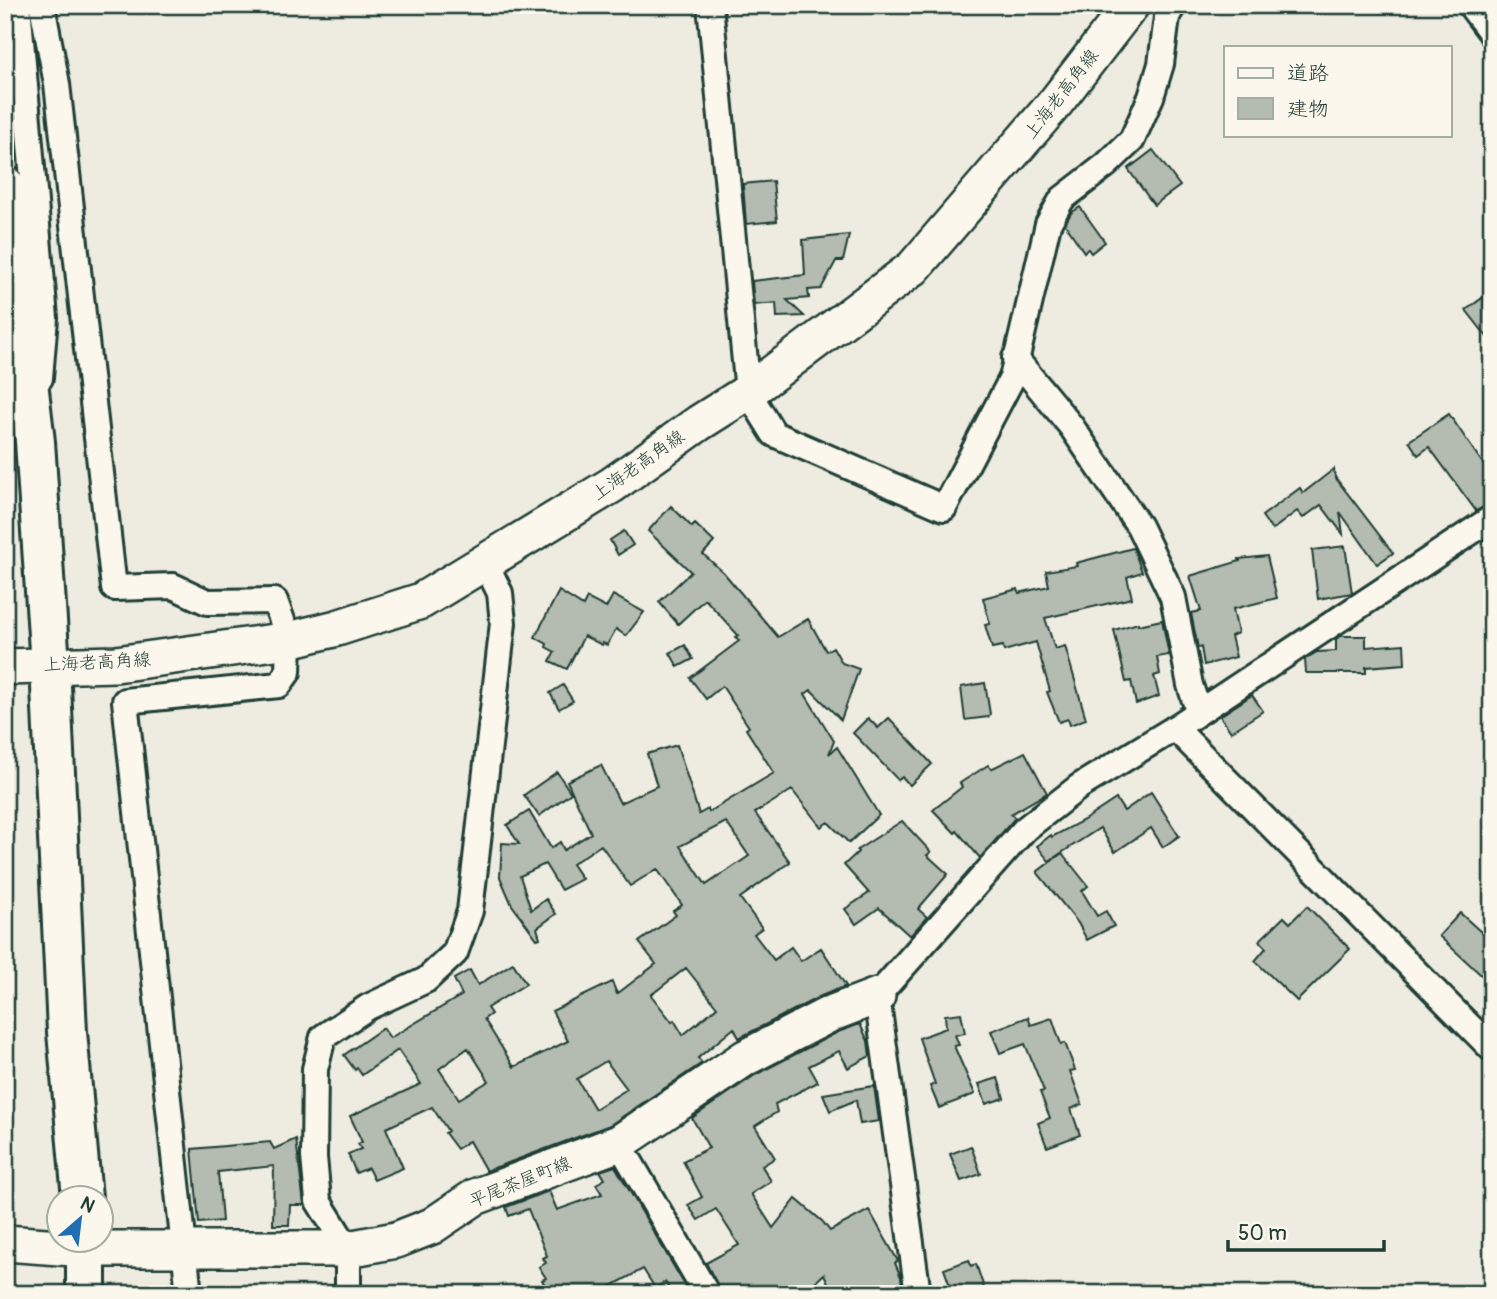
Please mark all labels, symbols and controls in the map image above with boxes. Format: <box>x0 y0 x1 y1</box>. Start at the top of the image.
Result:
street label: 上海老高角線 <box>1019 45 1104 144</box>
legend <box>1224 46 1452 136</box>
text: 道路 <box>1287 60 1329 87</box>
text: 建物 <box>1287 96 1329 123</box>
street label: 上海老高角線 <box>587 425 689 506</box>
street label: 上海老高角線 <box>42 648 152 677</box>
street label: 平尾茶屋町線 <box>466 1152 575 1213</box>
north arrow <box>46 1184 116 1254</box>
text: N <box>76 1191 99 1219</box>
scale bar <box>1228 1208 1383 1252</box>
text: 50 m <box>1238 1220 1287 1247</box>

